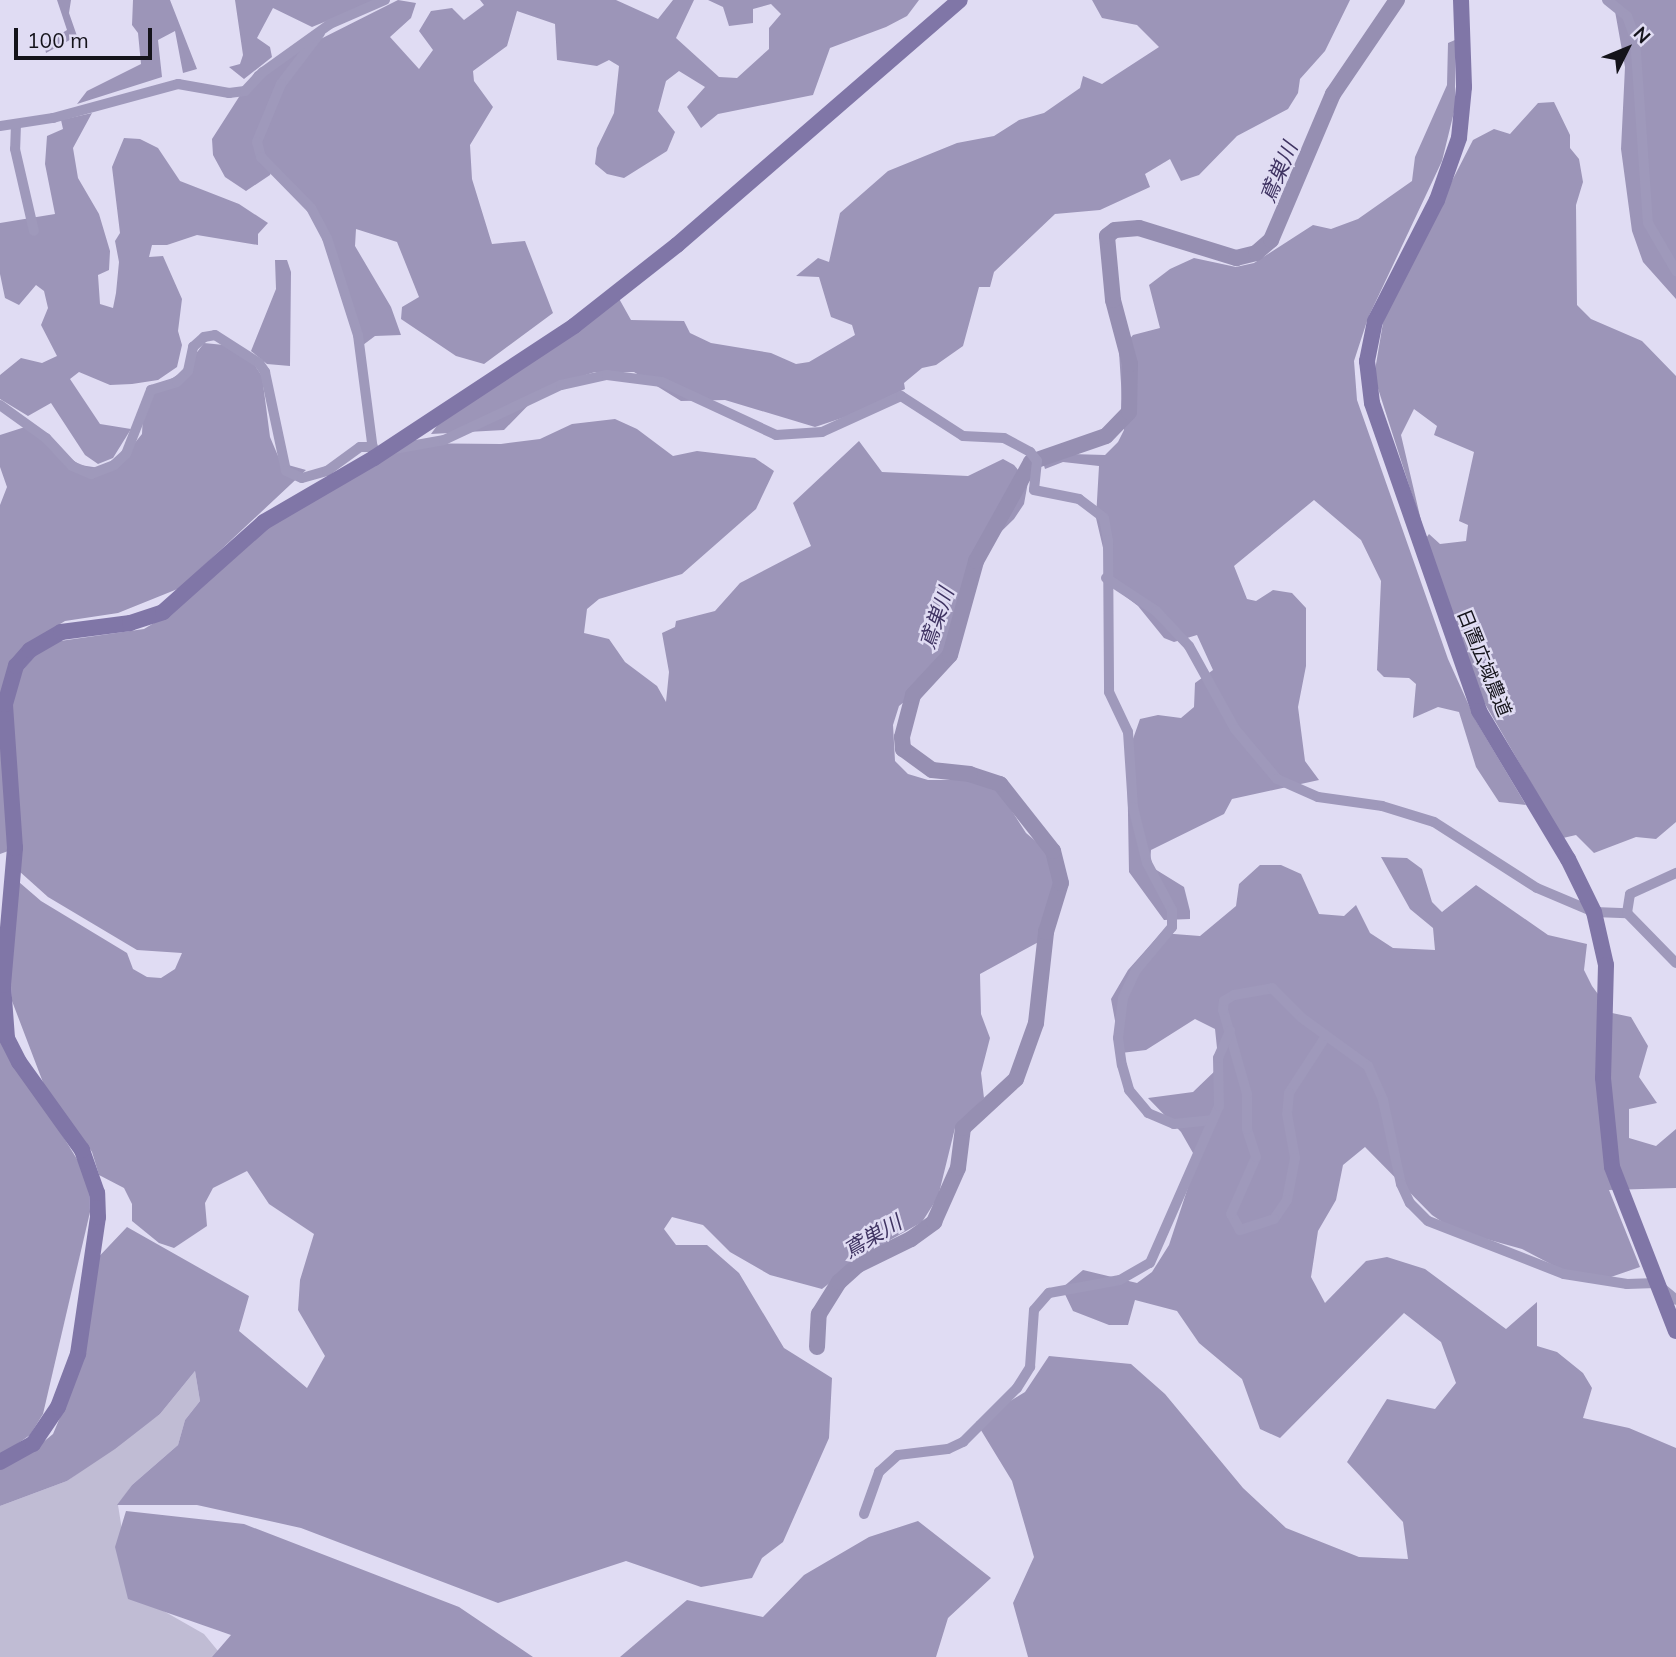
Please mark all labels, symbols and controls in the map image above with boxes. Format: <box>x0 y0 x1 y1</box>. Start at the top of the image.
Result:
scale bar <box>18 14 156 58</box>
north arrow <box>1592 14 1662 84</box>
text: N <box>1629 21 1656 48</box>
text: 100 m <box>27 27 89 53</box>
water label: 鳶巣川 <box>1254 138 1302 206</box>
water label: 鳶巣川 <box>914 584 958 652</box>
street label: 日置広域農道 <box>1452 606 1516 720</box>
water label: 鳶巣川 <box>838 1209 906 1263</box>

